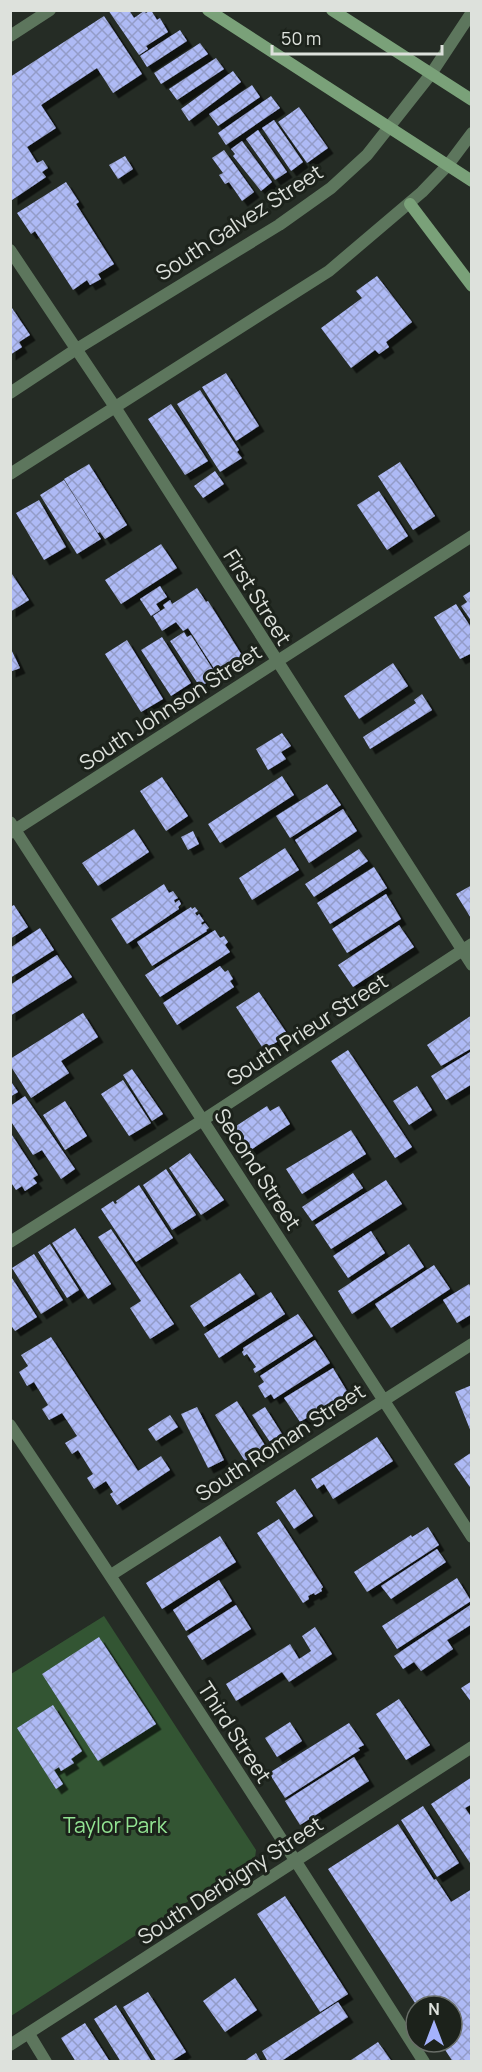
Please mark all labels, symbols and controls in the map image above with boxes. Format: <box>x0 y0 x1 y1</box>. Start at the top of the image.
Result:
scale bar <box>272 18 442 56</box>
text: 50 m <box>281 26 321 50</box>
street label: South Galvez Street <box>150 157 328 287</box>
street label: First Street <box>218 544 298 650</box>
street label: South Johnson Street <box>74 638 266 776</box>
street label: South Prieur Street <box>221 967 393 1091</box>
street label: Second Street <box>208 1103 308 1235</box>
street label: South Roman Street <box>190 1377 370 1507</box>
street label: Third Street <box>192 1676 278 1788</box>
street label: South Derbigny Street <box>132 1810 328 1950</box>
park label: Taylor Park <box>63 1811 168 1839</box>
north arrow <box>404 1994 464 2054</box>
text: N <box>428 1998 440 2020</box>

